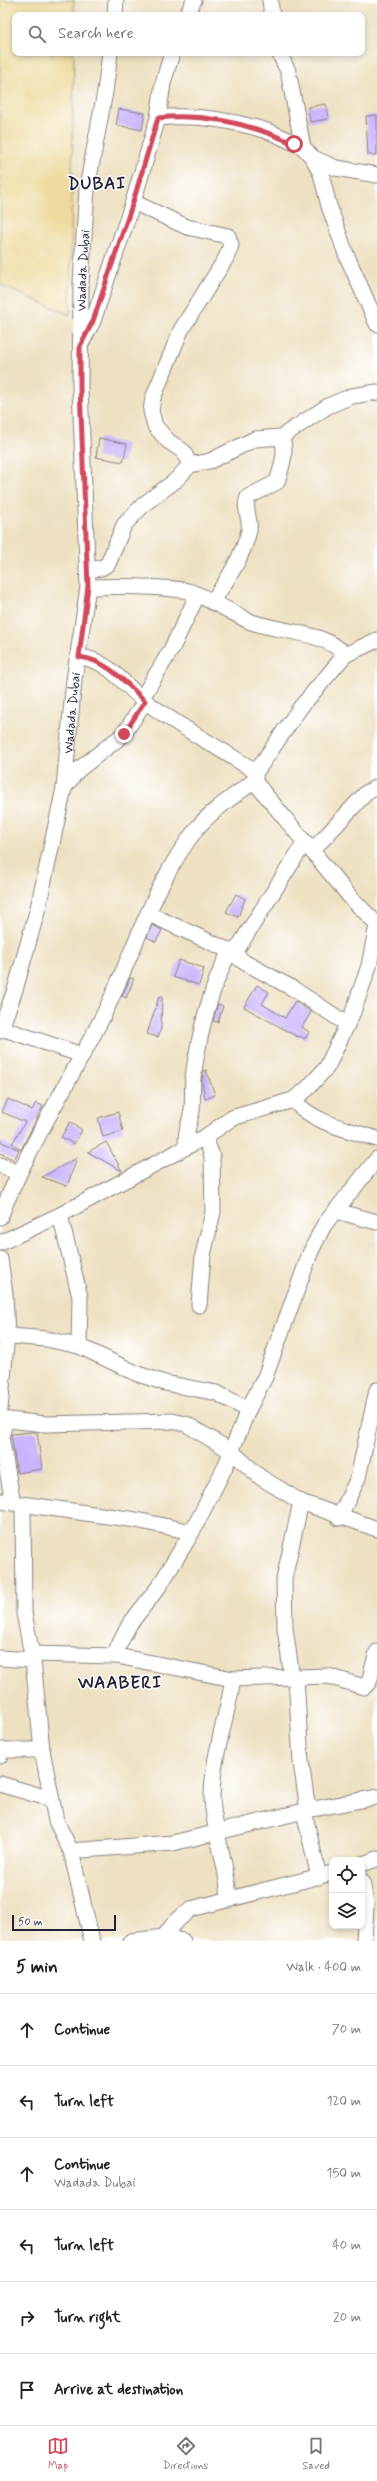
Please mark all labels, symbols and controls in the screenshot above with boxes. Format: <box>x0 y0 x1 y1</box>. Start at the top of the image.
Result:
search box <box>12 12 365 56</box>
icon: search <box>26 23 48 45</box>
text: Search here <box>58 24 134 44</box>
route start <box>285 135 303 153</box>
district label: DUBAI <box>68 173 126 195</box>
street label: Wadada Dubai <box>74 229 94 311</box>
street label: Wadada Dubai <box>60 671 85 754</box>
route end <box>115 725 133 743</box>
district label: WAABERI <box>77 1672 162 1694</box>
map controls <box>329 1857 365 1929</box>
button: locate <box>329 1857 365 1893</box>
button: layers <box>329 1893 365 1929</box>
scale bar <box>12 1913 116 1932</box>
text: 50 m <box>18 1915 43 1929</box>
text: 5 min <box>16 1956 58 1978</box>
text: Walk · 400 m <box>286 1959 361 1976</box>
icon: ahead <box>16 2019 38 2041</box>
text: Continue <box>54 2020 110 2040</box>
text: 70 m <box>332 2021 361 2038</box>
icon: left <box>16 2091 38 2113</box>
text: Turn left <box>54 2092 114 2112</box>
text: 120 m <box>327 2093 361 2110</box>
text: Continue <box>54 2155 110 2175</box>
icon: ahead <box>16 2163 38 2185</box>
text: 150 m <box>327 2165 361 2182</box>
text: Wadada Dubai <box>54 2175 136 2192</box>
icon: left <box>16 2235 38 2257</box>
text: Turn left <box>54 2236 114 2256</box>
text: 40 m <box>332 2237 361 2254</box>
icon: right <box>16 2307 38 2329</box>
text: Turn right <box>54 2308 121 2328</box>
text: 20 m <box>333 2309 361 2326</box>
icon: arrive <box>16 2379 38 2401</box>
text: Arrive at destination <box>54 2380 183 2400</box>
tab: Map <box>47 2435 69 2473</box>
tab: Directions <box>163 2435 208 2473</box>
tab: Saved <box>302 2435 330 2473</box>

